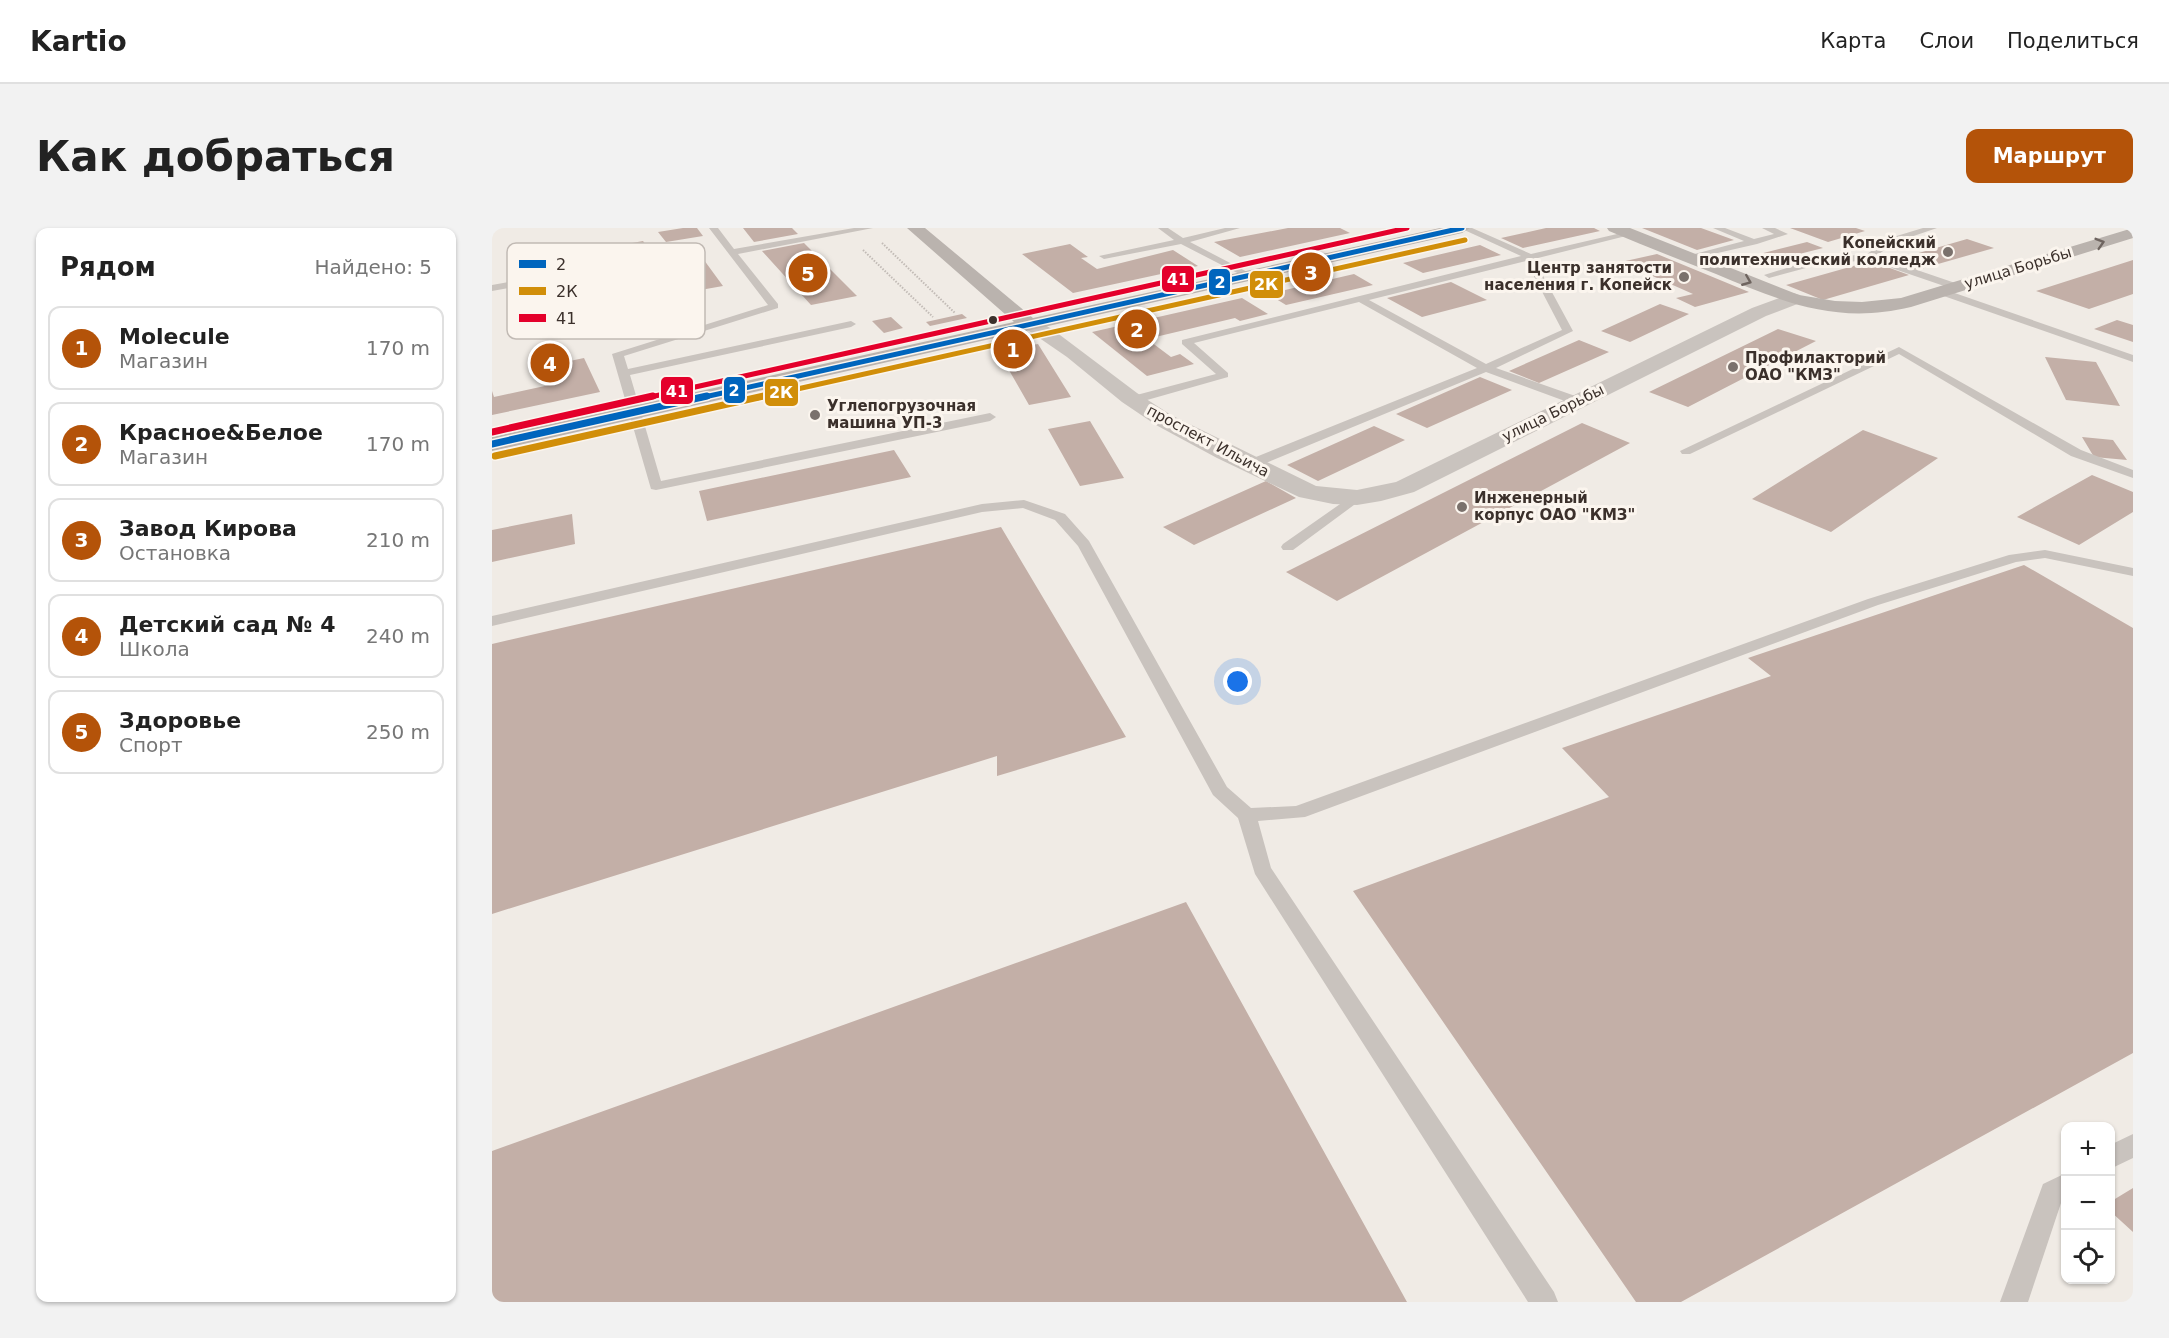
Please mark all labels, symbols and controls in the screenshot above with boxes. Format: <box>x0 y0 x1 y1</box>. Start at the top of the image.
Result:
text: Kartio <box>30 25 127 58</box>
text: Карта <box>1820 29 1886 53</box>
text: Слои <box>1919 29 1974 53</box>
text: Поделиться <box>2007 29 2139 53</box>
button: Маршрут <box>1966 129 2133 183</box>
text: Как добраться <box>36 132 395 181</box>
place label: Копейский политехнический колледж <box>1699 234 1936 269</box>
one-way arrow <box>2094 238 2105 250</box>
legend <box>507 243 705 339</box>
street label: улица Борьбы <box>1962 243 2074 293</box>
marker: Копейский политехнический колледж <box>1941 245 1955 259</box>
pin: 5 <box>788 250 828 296</box>
pin: 3 <box>1292 250 1330 294</box>
text: Рядом <box>60 252 156 282</box>
text: Найдено: 5 <box>314 255 432 279</box>
text: 2 <box>556 255 566 274</box>
place label: Центр занятости населения г. Копейск <box>1484 259 1672 294</box>
line badge: 41 <box>1161 265 1195 293</box>
line badge: 2 <box>1208 268 1231 296</box>
text: 41 <box>1167 270 1189 289</box>
line badge: 2К <box>1249 270 1284 299</box>
marker: Центр занятости населения г. Копейск <box>1677 270 1691 284</box>
text: 2 <box>1214 273 1226 292</box>
one-way arrow <box>1741 274 1752 286</box>
text: 2К <box>1254 275 1278 294</box>
text: 2К <box>556 282 578 301</box>
pin: 2 <box>1118 306 1156 352</box>
text: 41 <box>556 309 576 328</box>
unlabelled marker <box>987 314 999 326</box>
text: Molecule <box>119 324 230 349</box>
pin: 1 <box>994 326 1032 372</box>
text: 1 <box>75 336 88 360</box>
text: 170 m <box>366 336 430 360</box>
pin: 4 <box>530 340 570 386</box>
text: Магазин <box>119 349 208 373</box>
place label: Профилакторий ОАО "КМЗ" <box>1745 349 1886 384</box>
marker: Профилакторий ОАО "КМЗ" <box>1726 360 1740 374</box>
line badge: 41 <box>660 376 694 405</box>
line badge: 2 <box>723 376 746 404</box>
line badge: 2К <box>764 378 799 407</box>
text: 2 <box>728 381 740 400</box>
street label: улица Борьбы <box>1499 381 1607 445</box>
text: 41 <box>666 382 688 401</box>
text: 2К <box>769 383 793 402</box>
place label: Углепогрузочная машина УП-3 <box>827 397 976 432</box>
street label: проспект Ильича <box>1144 401 1272 481</box>
marker: Углепогрузочная машина УП-3 <box>808 408 822 422</box>
text: Красное&Белое <box>119 420 323 445</box>
text: 2 <box>75 432 88 456</box>
text: 170 m <box>366 432 430 456</box>
text: Магазин <box>119 445 208 469</box>
place label: Инженерный корпус ОАО "КМЗ" <box>1474 489 1635 524</box>
marker: Инженерный корпус ОАО "КМЗ" <box>1455 500 1469 514</box>
text: Завод Кирова <box>119 516 297 541</box>
text: 3 <box>75 528 88 552</box>
text: 210 m <box>366 528 430 552</box>
text: Остановка <box>119 541 231 565</box>
text: Детский сад № 4 <box>119 612 335 637</box>
text: 4 <box>75 624 88 648</box>
text: 240 m <box>366 624 430 648</box>
text: Школа <box>119 637 190 661</box>
your location <box>1223 667 1252 696</box>
text: Здоровье <box>119 708 241 733</box>
text: 5 <box>75 720 88 744</box>
text: 250 m <box>366 720 430 744</box>
text: Спорт <box>119 733 183 757</box>
map controls <box>2061 1122 2115 1284</box>
button: + <box>2061 1122 2115 1176</box>
button: − <box>2061 1176 2115 1230</box>
button: locate <box>2061 1230 2115 1284</box>

